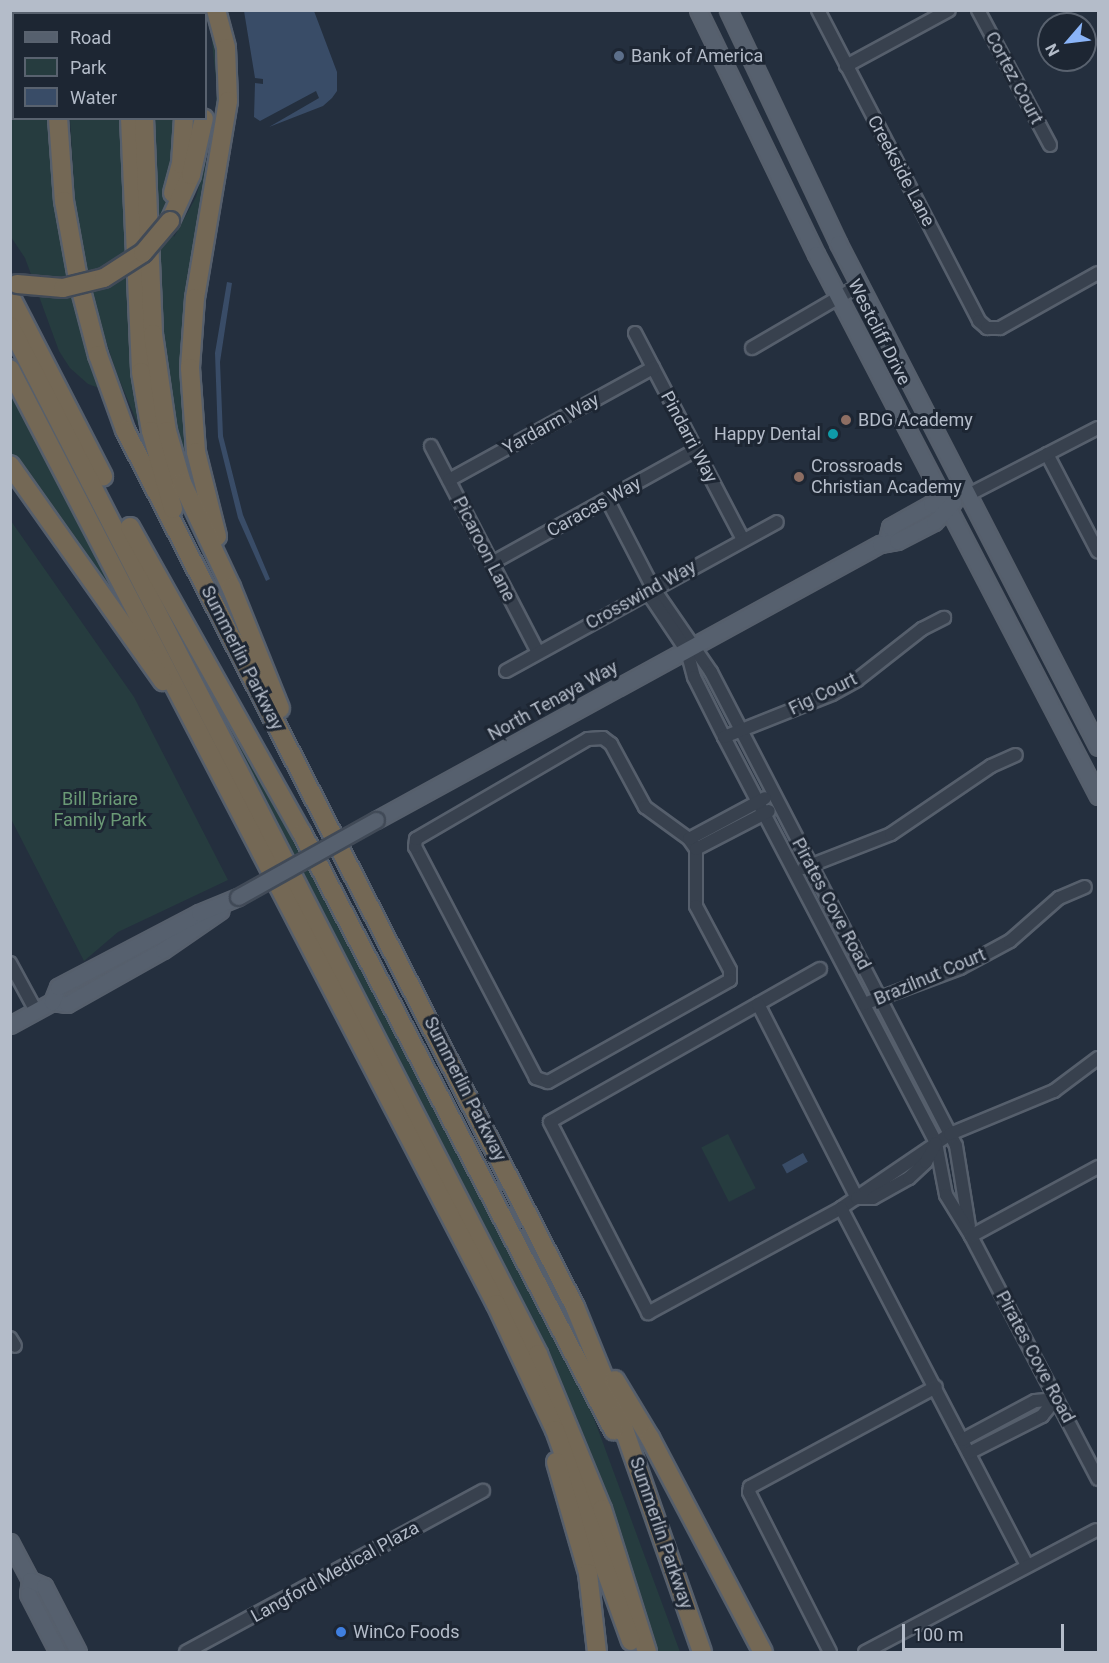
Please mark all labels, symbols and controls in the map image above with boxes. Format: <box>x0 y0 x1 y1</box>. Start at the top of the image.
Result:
legend <box>12 12 207 120</box>
north arrow <box>1037 12 1097 72</box>
text: Road <box>70 27 111 48</box>
street label: Cortez Court <box>981 28 1047 128</box>
text: N <box>1041 40 1063 59</box>
place label: Bank of America <box>631 45 763 67</box>
marker: Bank of America <box>612 49 626 63</box>
text: Park <box>70 57 106 78</box>
text: Water <box>70 87 117 108</box>
street label: Creekside Lane <box>863 112 939 230</box>
street label: Westcliff Drive <box>843 275 915 389</box>
street label: Pindarri Way <box>656 388 722 486</box>
street label: Yardarm Way <box>499 389 603 459</box>
place label: BDG Academy <box>858 409 973 431</box>
marker: BDG Academy <box>839 413 853 427</box>
place label: Happy Dental <box>714 423 821 445</box>
marker: Happy Dental <box>826 427 840 441</box>
place label: Crossroads Christian Academy <box>811 456 962 498</box>
marker: Crossroads Christian Academy <box>792 470 806 484</box>
street label: Caracas Way <box>543 472 645 542</box>
street label: Picaroon Lane <box>448 493 520 605</box>
street label: Crosswind Way <box>582 556 700 634</box>
street label: Summerlin Parkway <box>196 582 288 734</box>
street label: North Tenaya Way <box>484 656 622 746</box>
street label: Fig Court <box>785 668 861 720</box>
park label: Bill Briare Family Park <box>53 789 147 832</box>
street label: Pirates Cove Road <box>787 834 875 974</box>
street label: Brazilnut Court <box>871 944 989 1010</box>
street label: Summerlin Parkway <box>419 1013 511 1165</box>
street label: Pirates Cove Road <box>991 1287 1079 1427</box>
street label: Summerlin Parkway <box>625 1454 697 1612</box>
street label: Langford Medical Plaza <box>247 1517 423 1627</box>
scale bar <box>905 1612 1067 1650</box>
place label: WinCo Foods <box>353 1621 459 1643</box>
text: 100 m <box>913 1624 964 1645</box>
marker: WinCo Foods <box>334 1625 348 1639</box>

